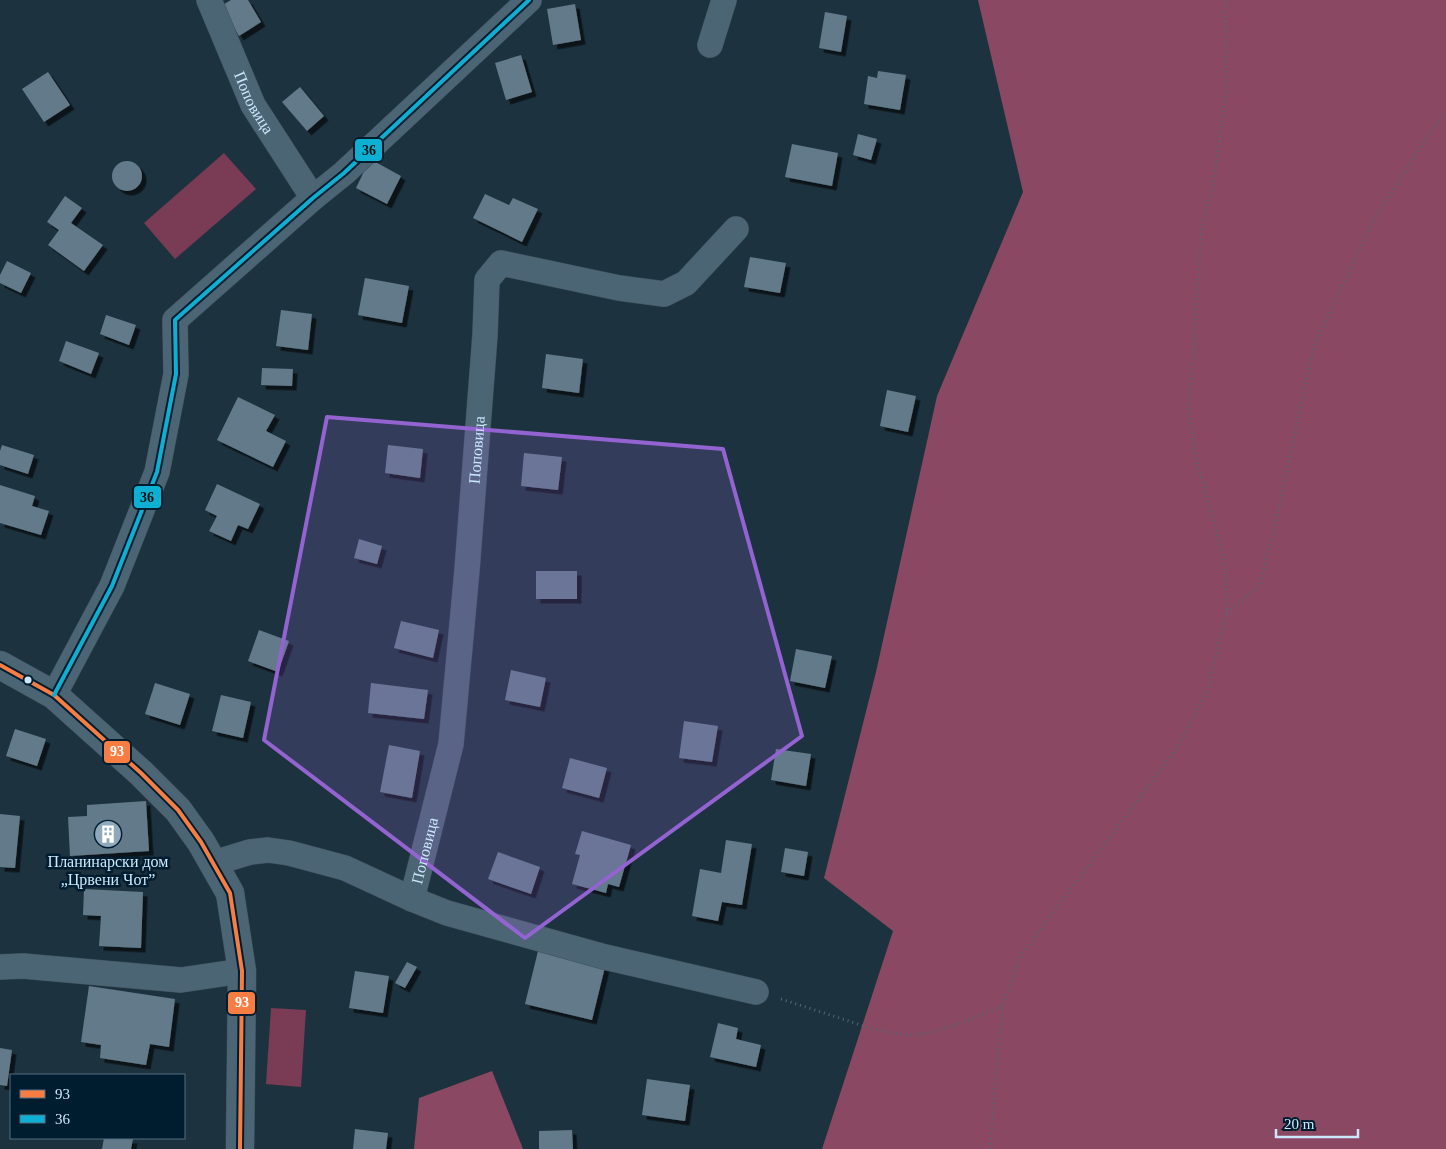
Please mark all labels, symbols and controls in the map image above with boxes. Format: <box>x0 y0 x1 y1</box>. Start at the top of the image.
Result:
street label: Поповица <box>231 69 277 137</box>
line badge: 36 <box>354 138 383 162</box>
text: 36 <box>362 143 376 158</box>
street label: Поповица <box>466 415 488 484</box>
line badge: 36 <box>133 485 162 509</box>
text: 36 <box>140 490 154 505</box>
unlabelled marker <box>23 675 33 685</box>
line badge: 93 <box>103 740 131 764</box>
text: 93 <box>110 744 124 759</box>
street label: Поповица <box>408 816 441 886</box>
building icon: Планинарски дом „Црвени Чот” <box>93 819 123 849</box>
place label: Планинарски дом „Црвени Чот” <box>48 853 168 889</box>
line badge: 93 <box>227 991 256 1015</box>
text: 93 <box>235 995 249 1010</box>
legend <box>10 1074 185 1139</box>
text: 93 <box>55 1086 70 1102</box>
scale bar <box>1276 1106 1358 1138</box>
text: 36 <box>55 1111 71 1127</box>
text: 20 m <box>1284 1116 1315 1132</box>

